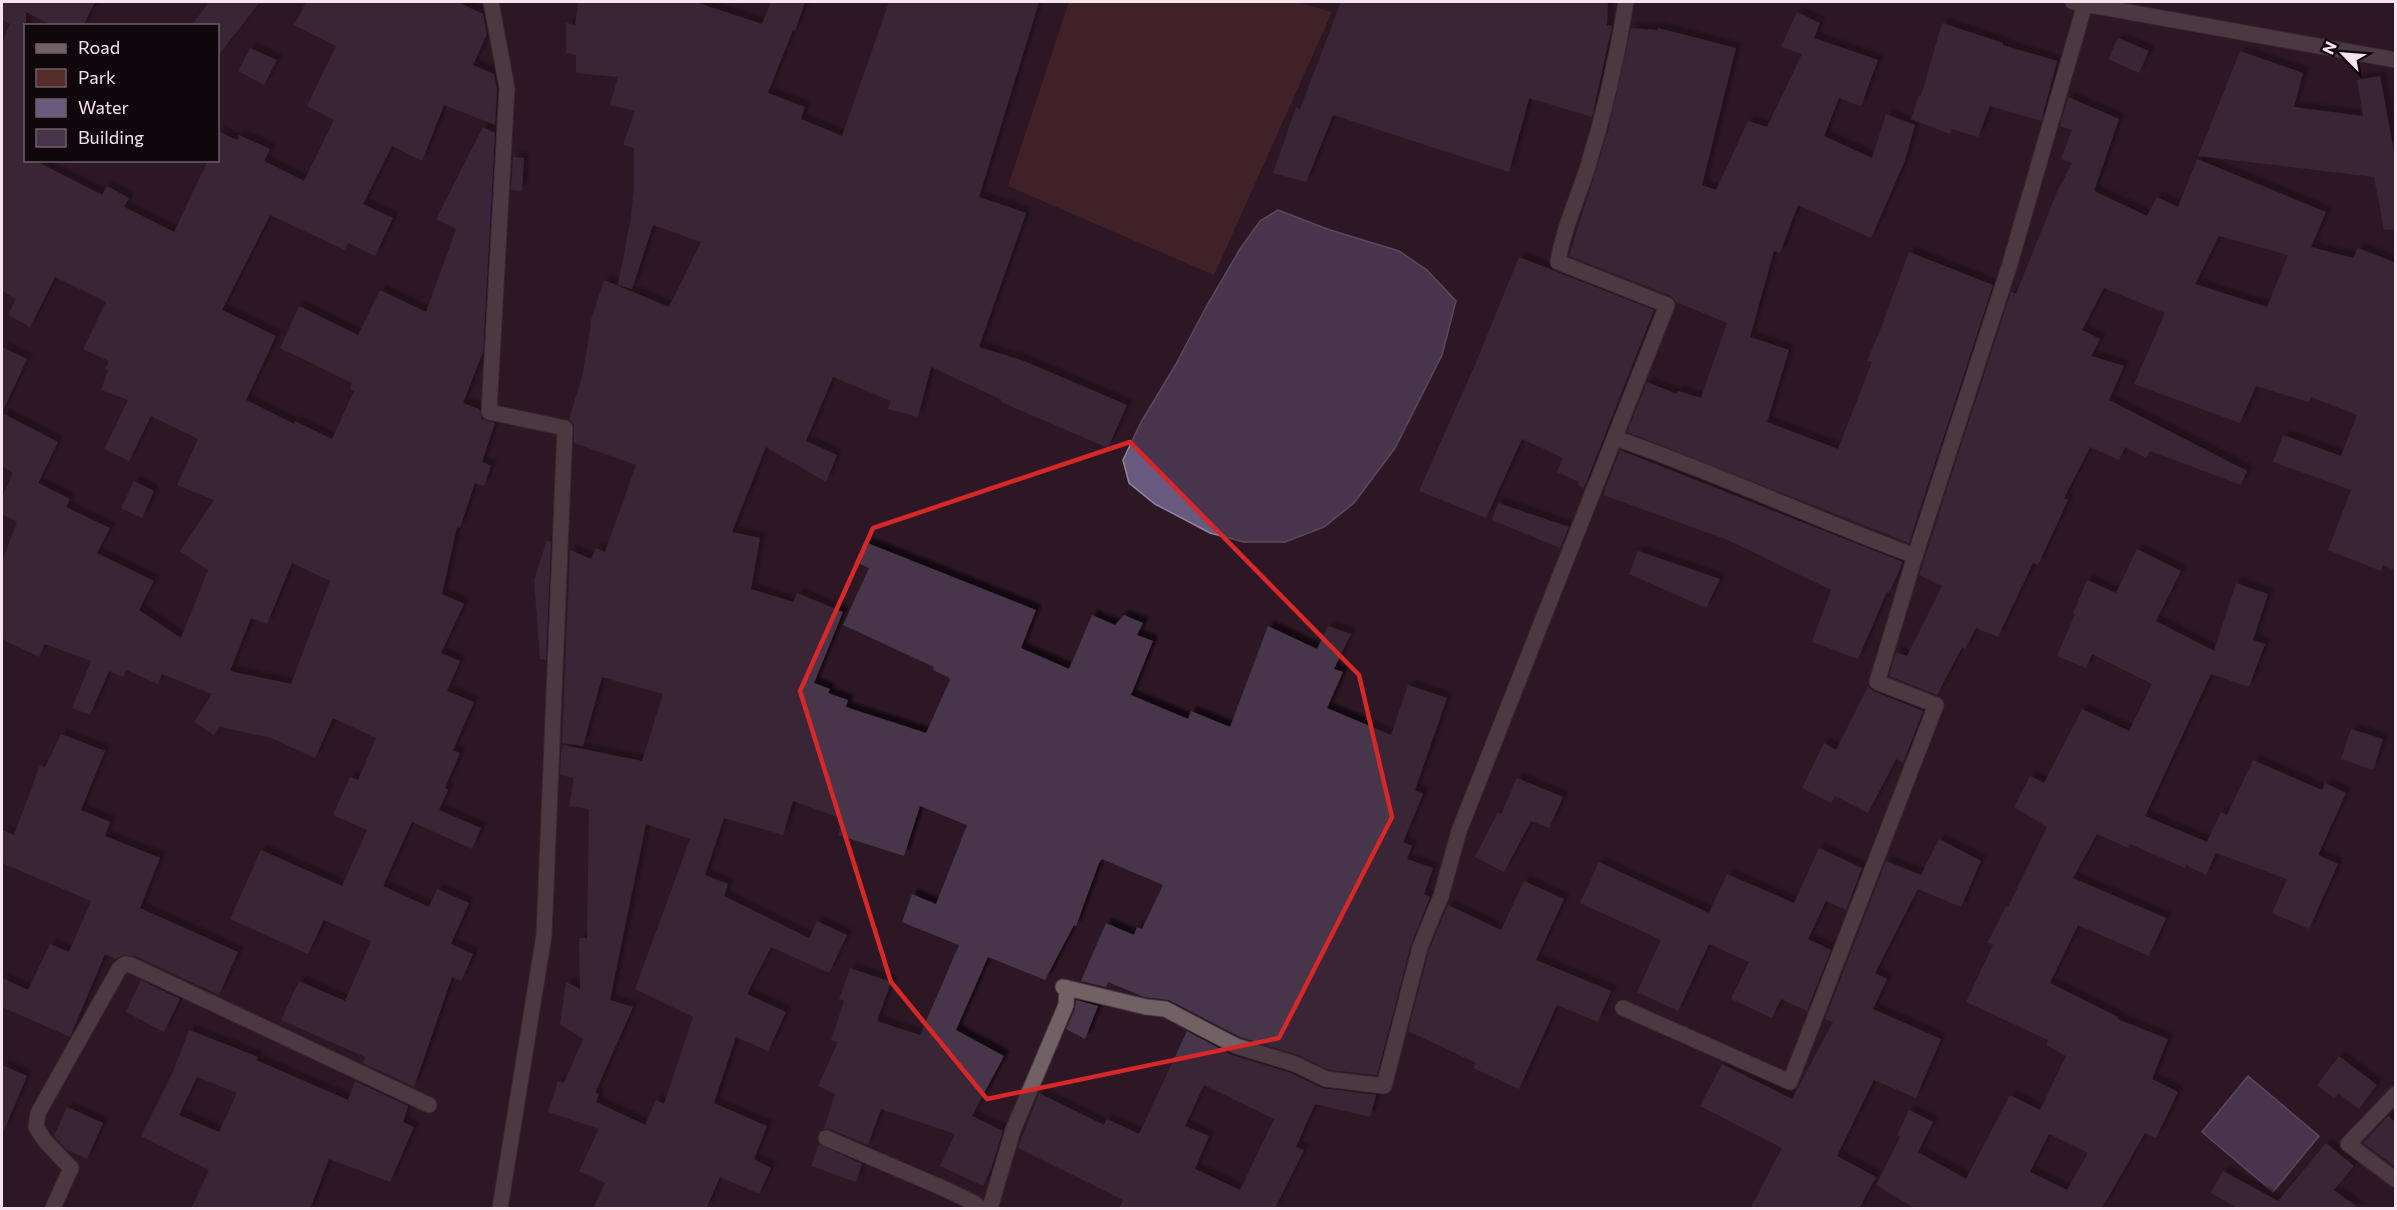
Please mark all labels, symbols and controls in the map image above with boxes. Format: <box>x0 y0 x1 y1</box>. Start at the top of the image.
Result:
legend <box>24 24 219 162</box>
north arrow <box>2313 24 2373 84</box>
text: Road <box>78 36 120 58</box>
text: N <box>2318 38 2340 57</box>
text: Park <box>78 66 116 88</box>
text: Water <box>78 96 129 118</box>
text: Building <box>78 126 144 148</box>

